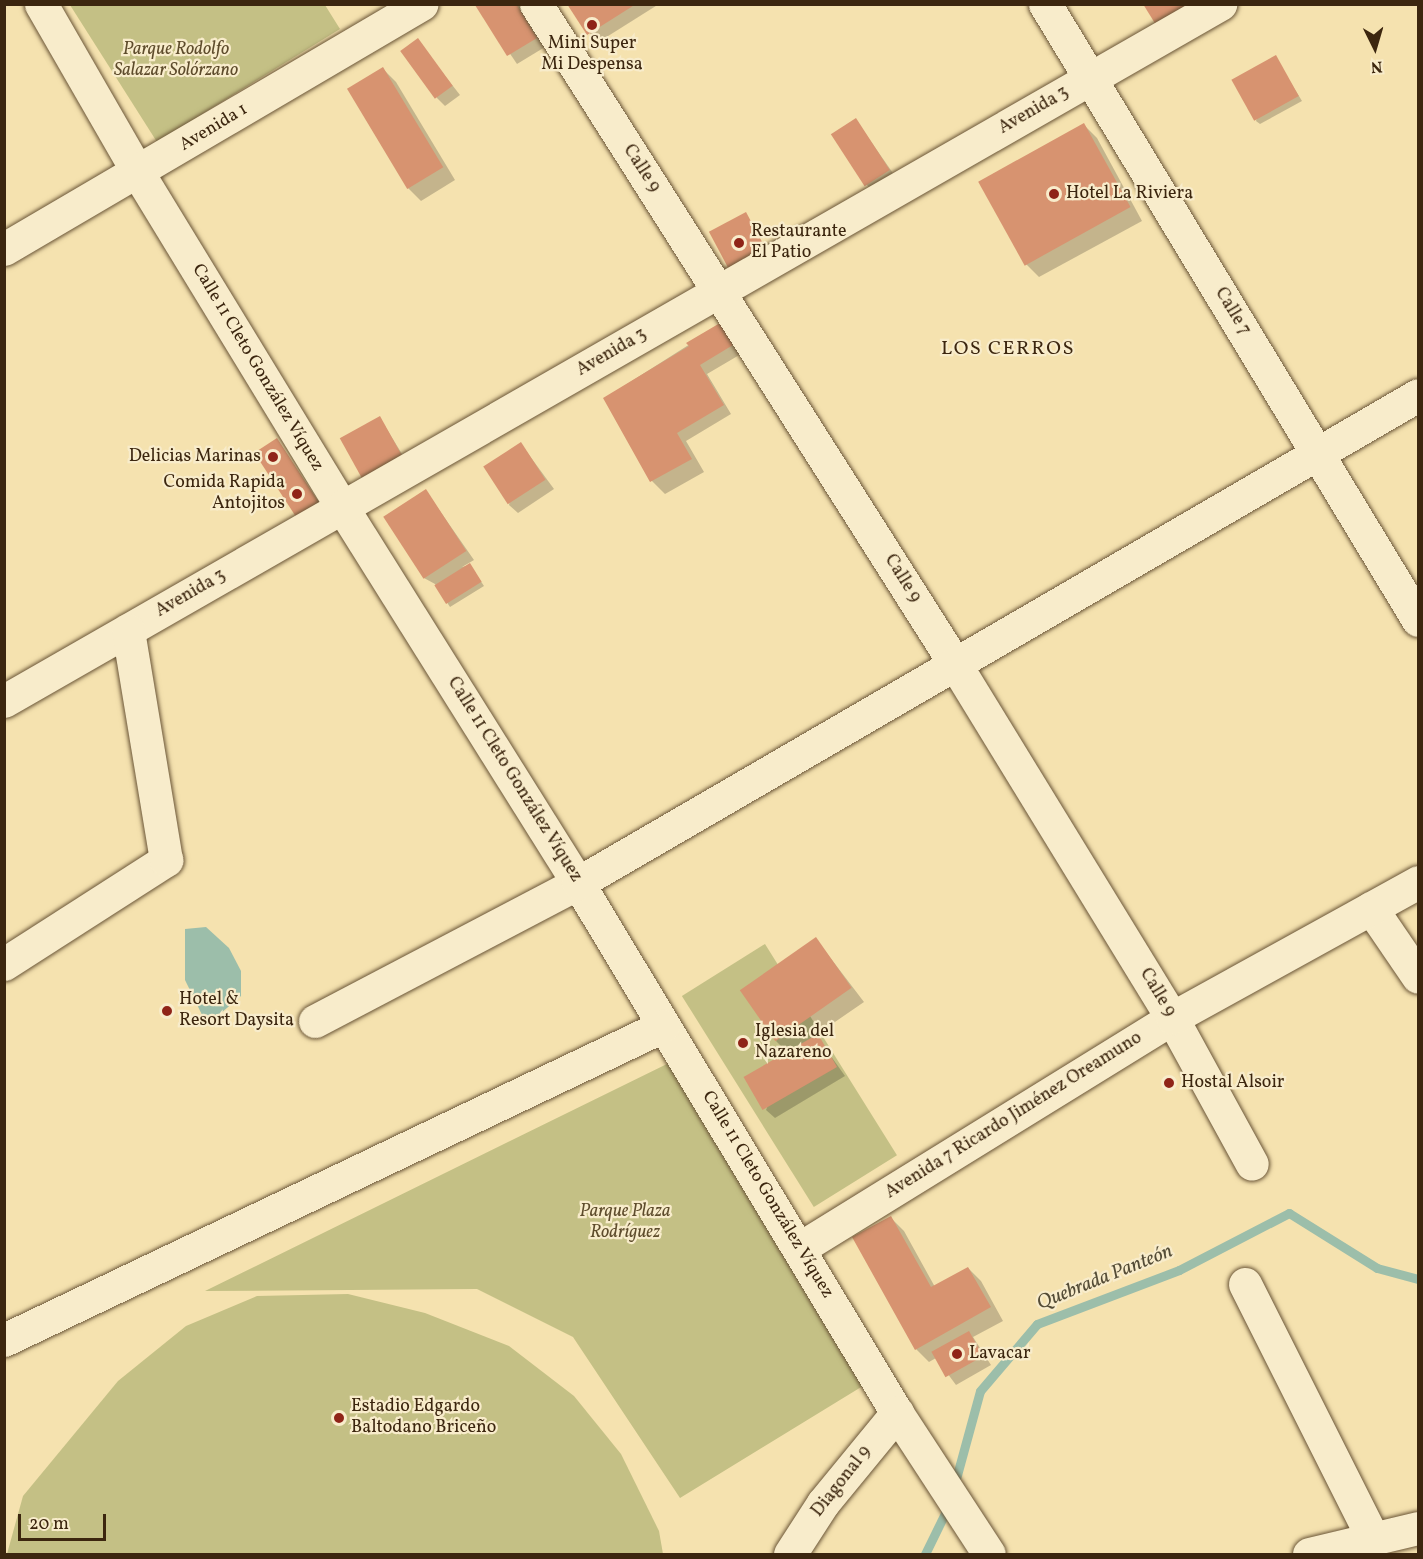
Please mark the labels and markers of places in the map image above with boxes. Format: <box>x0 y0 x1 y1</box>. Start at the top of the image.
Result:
marker: Mini Super Mi Despensa <box>585 18 599 32</box>
place label: Mini Super Mi Despensa <box>541 34 643 76</box>
place label: Hotel La Riviera <box>1066 183 1193 205</box>
marker: Hotel La Riviera <box>1047 187 1061 201</box>
place label: Restaurante El Patio <box>751 222 847 264</box>
marker: Restaurante El Patio <box>732 236 746 250</box>
place label: Delicias Marinas <box>129 446 261 468</box>
marker: Delicias Marinas <box>266 450 280 464</box>
place label: Comida Rapida Antojitos <box>163 473 285 516</box>
marker: Comida Rapida Antojitos <box>290 487 304 501</box>
place label: Hotel & Resort Daysita <box>179 990 294 1032</box>
marker: Hotel & Resort Daysita <box>160 1004 174 1018</box>
place label: Iglesia del Nazareno <box>755 1022 834 1064</box>
marker: Iglesia del Nazareno <box>736 1036 750 1050</box>
place label: Hostal Alsoir <box>1181 1072 1284 1094</box>
marker: Hostal Alsoir <box>1162 1076 1176 1090</box>
place label: Lavacar <box>969 1343 1031 1365</box>
marker: Lavacar <box>950 1347 964 1361</box>
place label: Estadio Edgardo Baltodano Briceño <box>351 1397 496 1440</box>
marker: Estadio Edgardo Baltodano Briceño <box>332 1411 346 1425</box>

